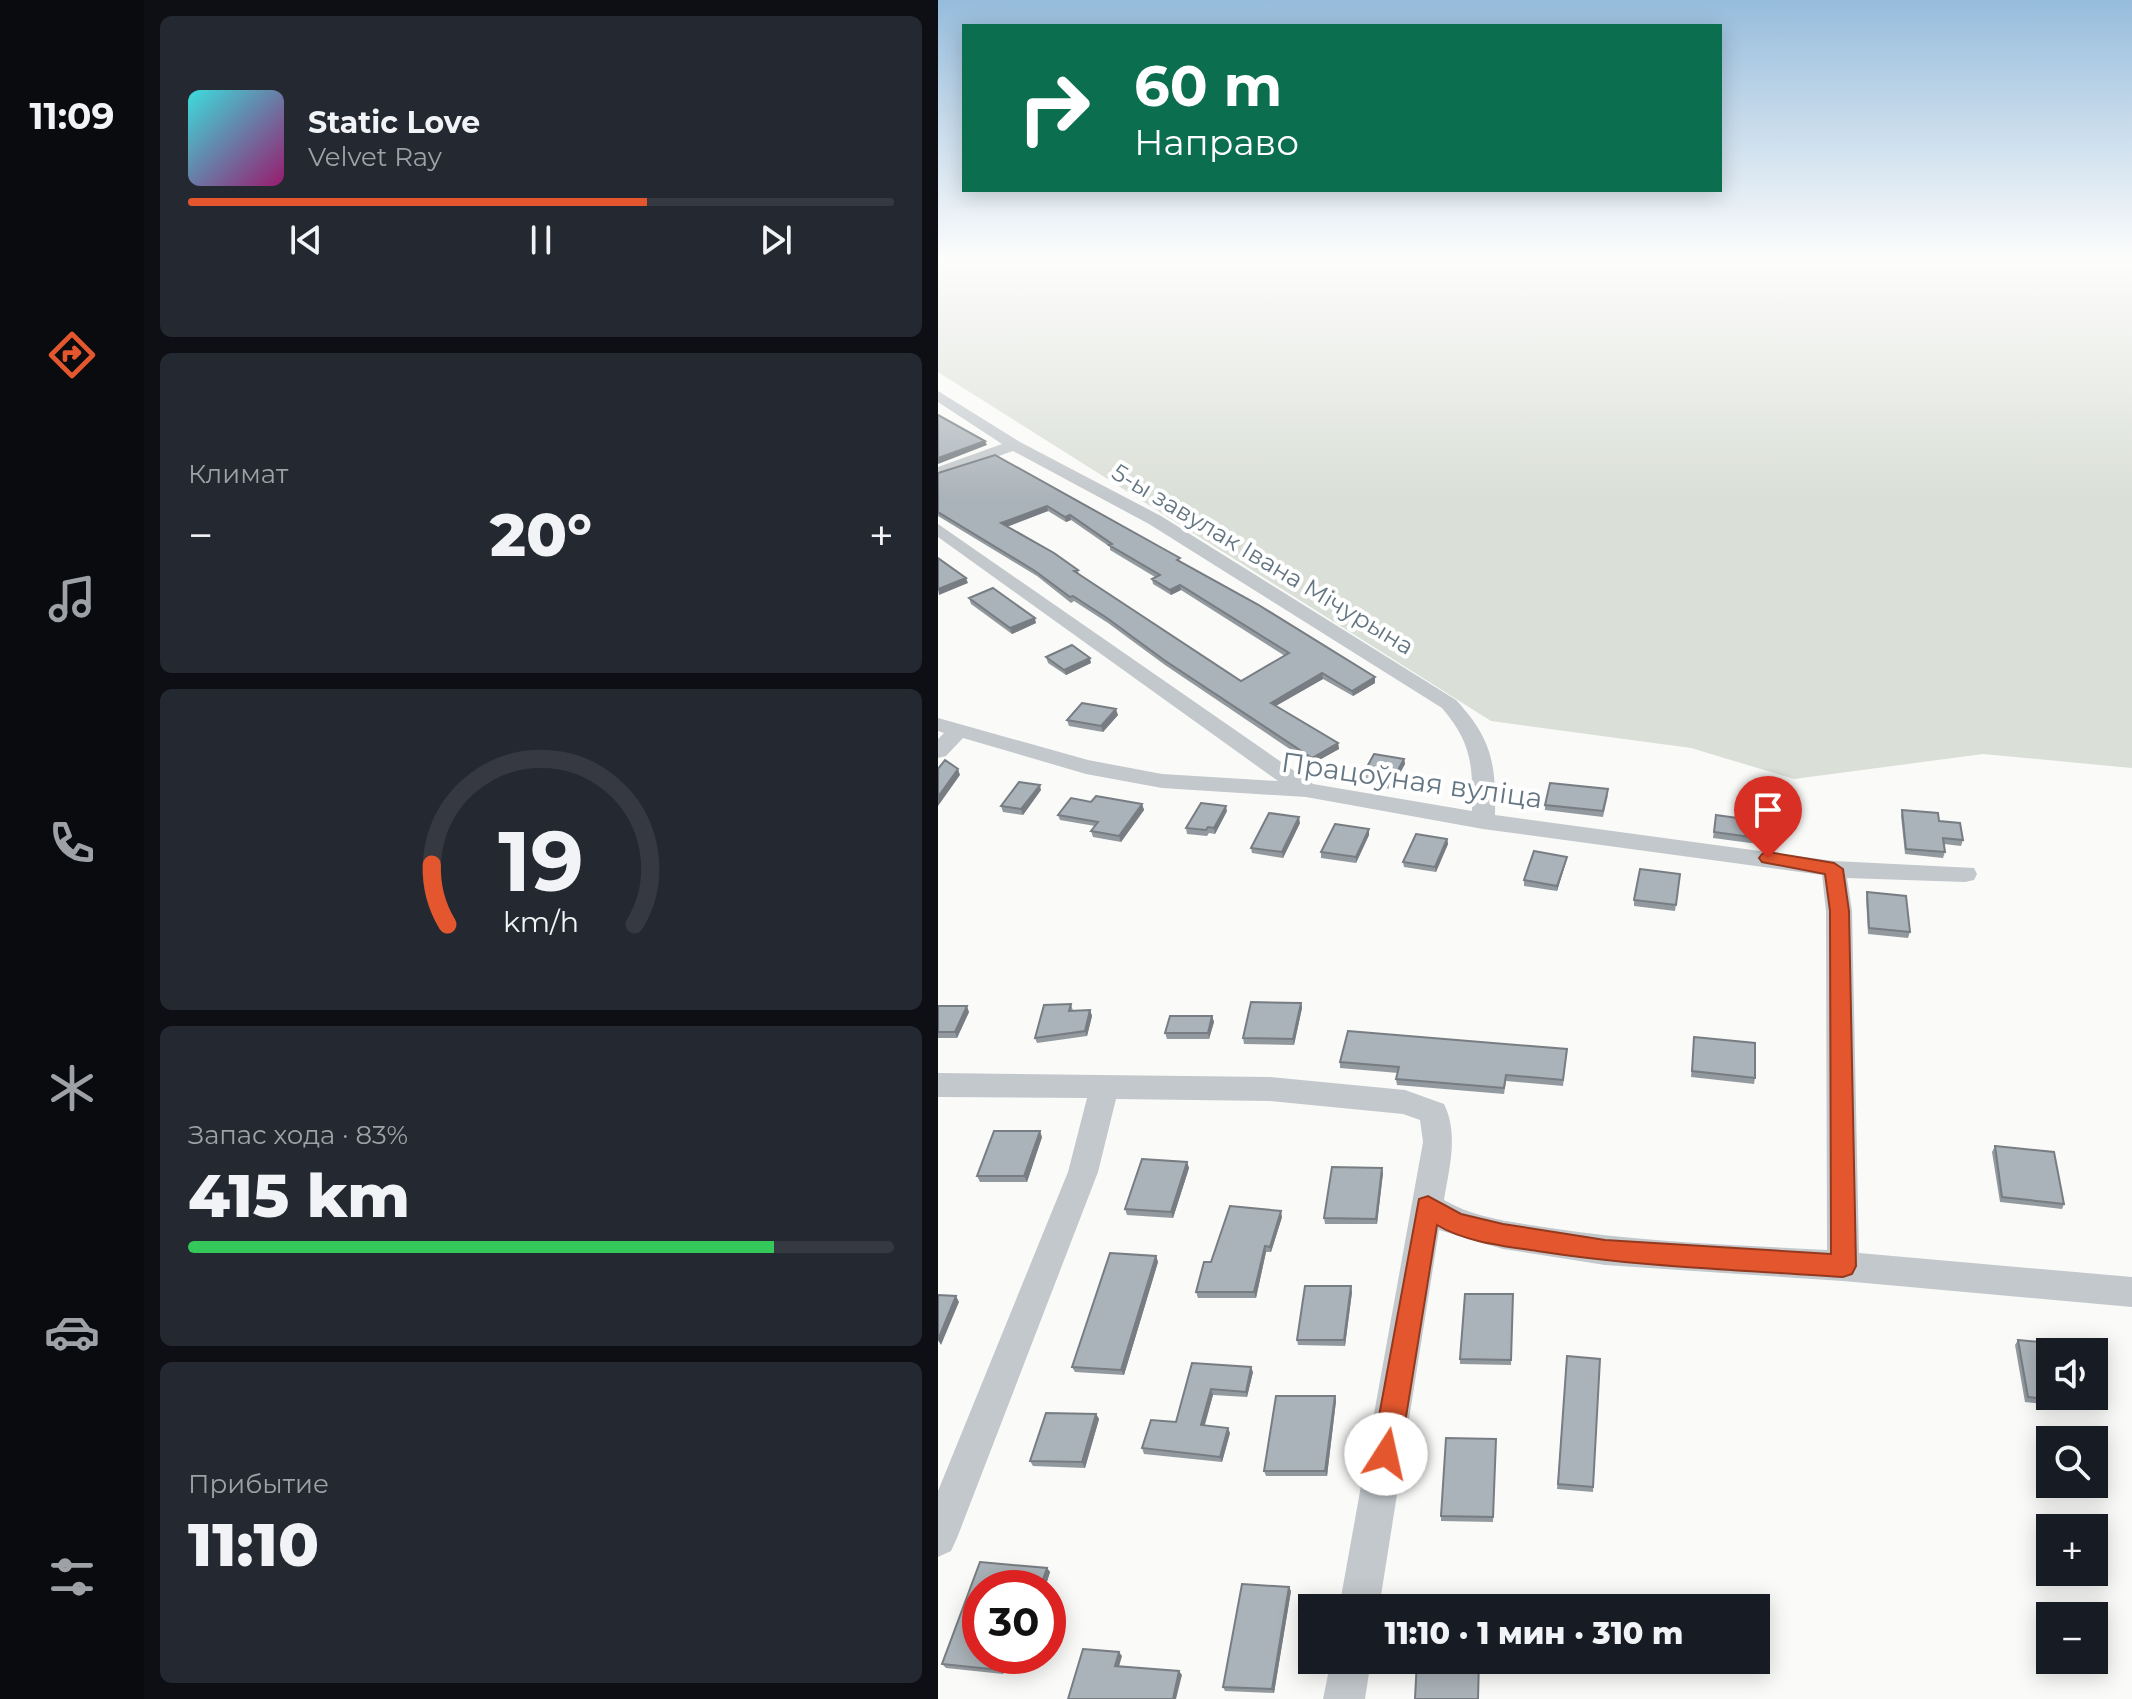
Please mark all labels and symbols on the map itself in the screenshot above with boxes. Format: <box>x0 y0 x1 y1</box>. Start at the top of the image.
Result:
street label: 5-ы завулак Івана Мічурына <box>1107 457 1419 661</box>
street label: Працоўная вуліца <box>1279 745 1545 815</box>
pin <box>1734 776 1802 858</box>
position arrow <box>1344 1412 1428 1496</box>
speed limit sign: 30 <box>962 1570 1066 1674</box>

